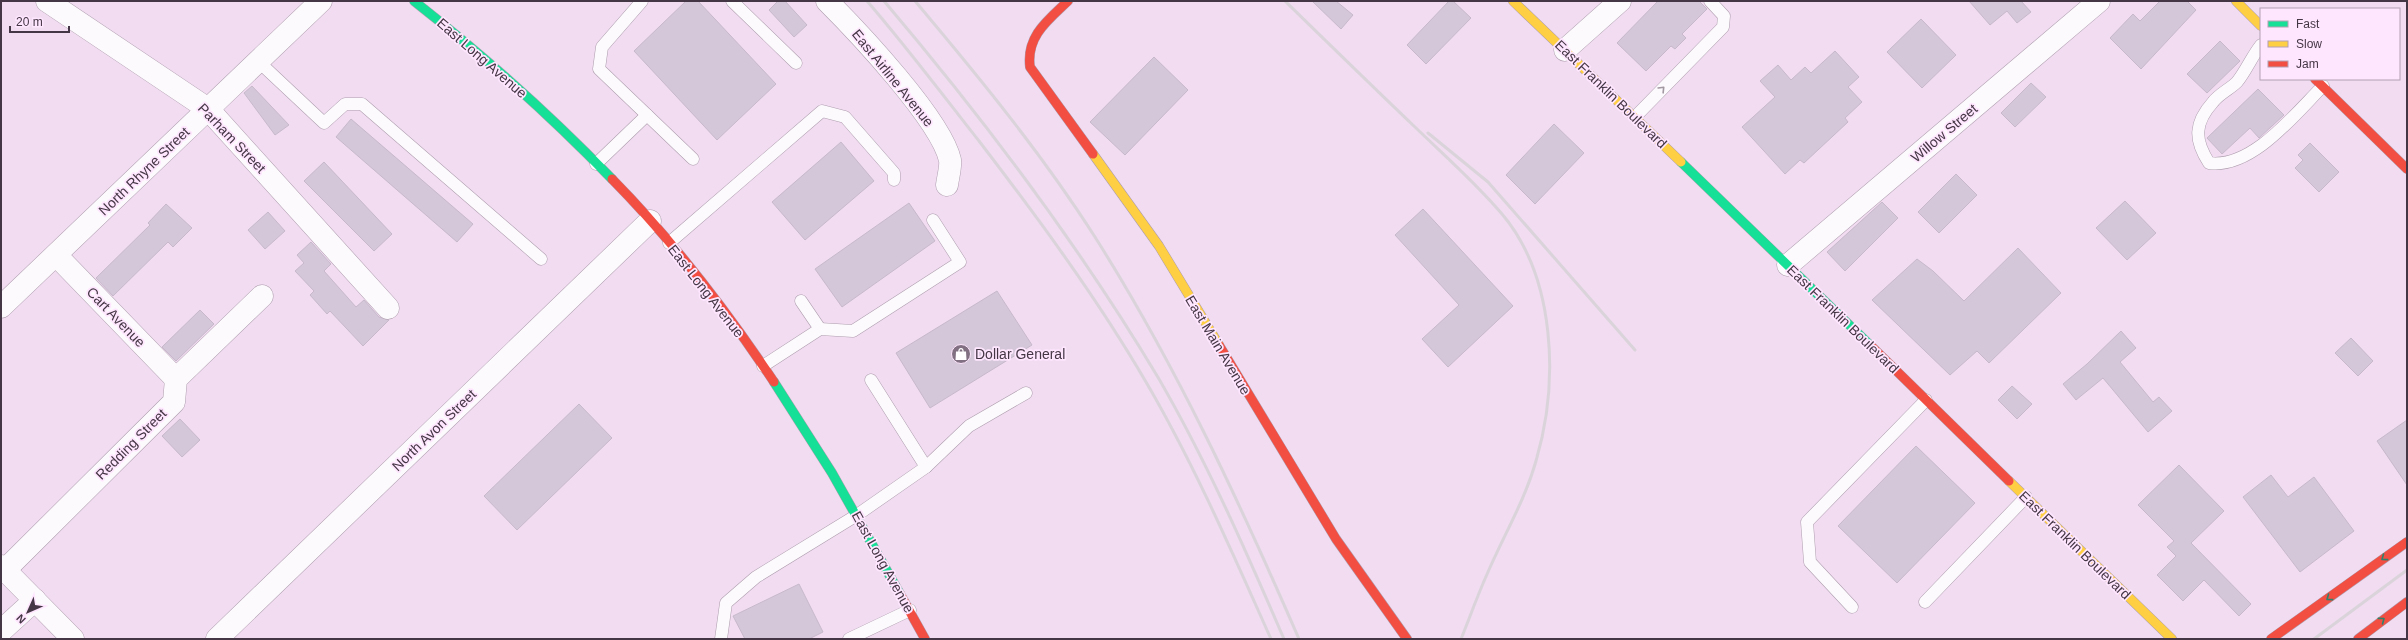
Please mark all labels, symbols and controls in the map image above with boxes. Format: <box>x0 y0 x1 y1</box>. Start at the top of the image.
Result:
scale bar <box>10 8 69 34</box>
legend <box>2260 8 2400 80</box>
text: 20 m <box>16 15 43 29</box>
street label: East Long Avenue <box>434 15 530 101</box>
text: Fast <box>2296 17 2320 31</box>
street label: East Airline Avenue <box>849 26 937 130</box>
street label: East Franklin Boulevard <box>1552 37 1670 151</box>
text: Slow <box>2296 37 2322 51</box>
text: Jam <box>2296 57 2319 71</box>
one-way arrow <box>1657 86 1665 94</box>
street label: Parham Street <box>195 100 269 176</box>
street label: Willow Street <box>1908 101 1981 165</box>
street label: North Rhyne Street <box>95 124 193 218</box>
street label: East Long Avenue <box>665 241 747 341</box>
street label: East Franklin Boulevard <box>1784 262 1902 376</box>
street label: Cart Avenue <box>84 284 149 350</box>
street label: East Main Avenue <box>1182 293 1254 398</box>
shop icon: Dollar General <box>950 343 972 365</box>
place label: Dollar General <box>975 346 1065 362</box>
street label: North Avon Street <box>389 386 479 474</box>
street label: Redding Street <box>92 405 170 483</box>
street label: East Franklin Boulevard <box>2016 488 2134 602</box>
street label: East Long Avenue <box>849 509 918 616</box>
one-way arrow <box>2381 554 2388 561</box>
north arrow <box>8 592 48 632</box>
one-way arrow <box>2326 593 2333 601</box>
text: N <box>14 612 28 626</box>
one-way arrow <box>2378 618 2385 625</box>

